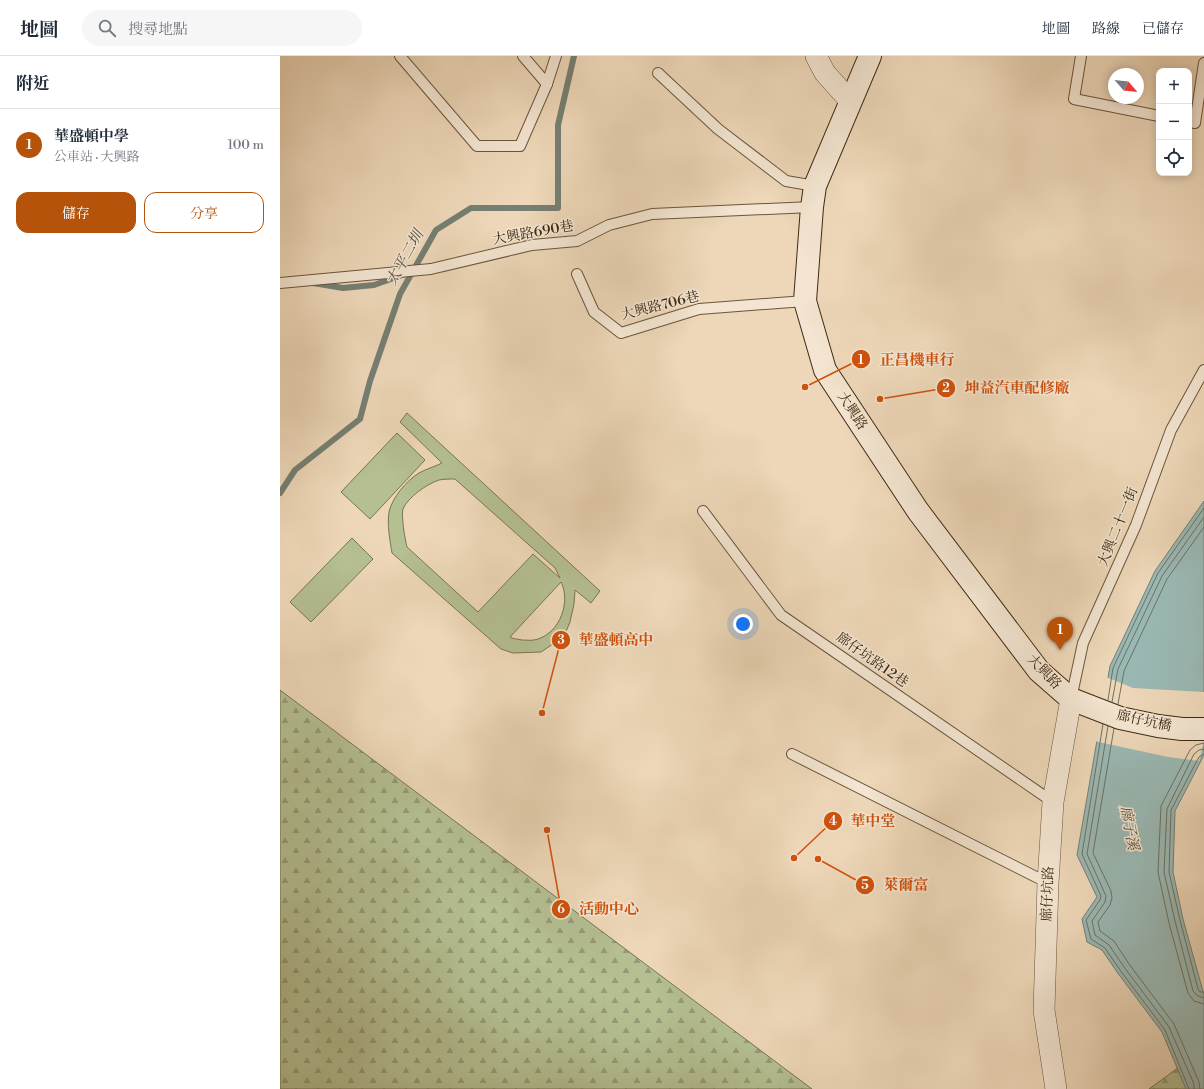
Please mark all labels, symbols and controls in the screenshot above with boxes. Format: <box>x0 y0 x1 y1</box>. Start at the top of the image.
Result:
search box <box>82 10 362 46</box>
icon: search <box>96 17 118 39</box>
text: 地圖 <box>20 18 58 42</box>
text: 搜尋地點 <box>128 20 188 39</box>
text: 地圖 <box>1042 20 1070 38</box>
text: 路線 <box>1092 20 1120 38</box>
text: 已儲存 <box>1142 20 1184 38</box>
north arrow <box>1108 68 1144 104</box>
map controls <box>1156 68 1192 176</box>
button: + <box>1156 68 1192 104</box>
text: 附近 <box>16 73 50 95</box>
button: − <box>1156 104 1192 140</box>
text: 華盛頓中學 <box>54 127 129 146</box>
text: 1 <box>26 137 32 153</box>
text: 100 m <box>228 137 264 153</box>
button: locate <box>1156 140 1192 176</box>
text: 公車站 · 大興路 <box>54 149 140 165</box>
button: 儲存 <box>16 192 136 233</box>
button: 分享 <box>144 192 264 233</box>
street label: 大興路690巷 <box>491 217 575 249</box>
water label: 太平二圳 <box>382 225 429 289</box>
street label: 大興路706巷 <box>619 288 701 324</box>
callout: 正昌機車行 <box>851 346 962 373</box>
text: 正昌機車行 <box>879 351 955 370</box>
text: 1 <box>858 353 864 368</box>
callout: 坤益汽車配修廠 <box>936 374 1077 401</box>
text: 坤益汽車配修廠 <box>964 379 1070 398</box>
text: 2 <box>942 381 950 396</box>
street label: 大興路 <box>833 388 871 434</box>
street label: 大興二十一街 <box>1094 485 1142 569</box>
your location <box>733 614 753 634</box>
pin: 1 <box>1047 617 1073 650</box>
callout: 華盛頓高中 <box>551 627 662 654</box>
street label: 廍仔坑路12巷 <box>832 628 912 692</box>
text: 華盛頓高中 <box>578 631 654 650</box>
text: 3 <box>557 633 565 648</box>
street label: 大興路 <box>1023 651 1065 693</box>
street label: 廍仔坑橋 <box>1115 706 1173 736</box>
water label: 廍子溪 <box>1115 804 1143 854</box>
callout: 華中堂 <box>823 807 904 834</box>
text: 華中堂 <box>850 812 896 831</box>
text: 4 <box>829 814 837 829</box>
street label: 廍仔坑路 <box>1038 866 1058 922</box>
callout: 萊爾富 <box>855 871 936 898</box>
text: 萊爾富 <box>883 876 929 895</box>
text: 5 <box>861 878 869 893</box>
callout: 活動中心 <box>551 895 647 922</box>
text: 活動中心 <box>579 900 639 919</box>
text: 6 <box>557 902 565 917</box>

